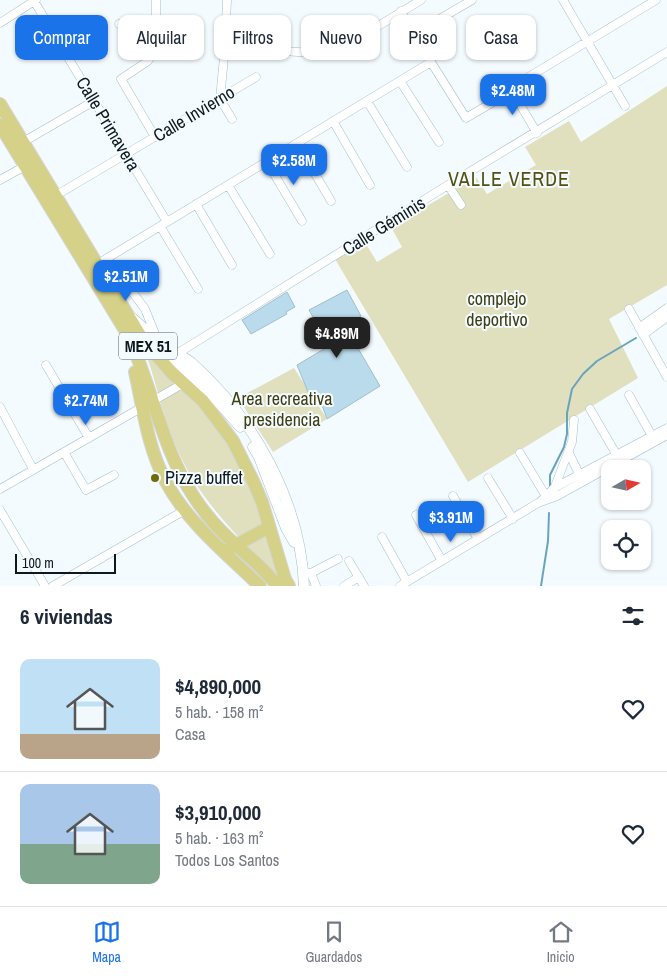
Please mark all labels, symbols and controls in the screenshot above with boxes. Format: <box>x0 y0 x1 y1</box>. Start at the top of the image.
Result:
chip: Comprar <box>15 15 108 60</box>
chip: Alquilar <box>118 15 204 60</box>
chip: Filtros <box>214 15 291 60</box>
chip: Nuevo <box>301 15 380 60</box>
chip: Piso <box>390 15 456 60</box>
chip: Casa <box>466 15 536 60</box>
street label: Calle Primavera <box>70 72 146 176</box>
pin: $2.48M <box>472 74 554 116</box>
street label: Calle Invierno <box>148 79 239 148</box>
text: $2.48M <box>491 79 535 101</box>
pin: $2.58M <box>253 144 335 186</box>
text: $2.58M <box>272 149 316 171</box>
district label: VALLE VERDE <box>448 165 570 192</box>
street label: Calle Géminis <box>337 190 430 261</box>
pin: $2.51M <box>85 260 167 302</box>
text: $2.51M <box>104 265 148 287</box>
park label: complejo deportivo <box>466 286 528 332</box>
pin: $4.89M <box>296 316 378 359</box>
text: $4.89M <box>315 322 359 344</box>
road number: MEX 51 <box>119 332 177 360</box>
pin: $2.74M <box>45 384 127 426</box>
park label: Area recreativa presidencia <box>231 386 332 432</box>
text: $2.74M <box>64 389 108 411</box>
north arrow <box>601 460 651 510</box>
map controls <box>601 460 651 570</box>
place label: Pizza buffet <box>165 465 243 490</box>
marker: Pizza buffet <box>149 472 161 484</box>
pin: $3.91M <box>410 500 492 543</box>
text: $3.91M <box>429 506 473 528</box>
button: locate <box>601 520 651 570</box>
scale bar <box>15 551 116 574</box>
text: 100 m <box>22 554 54 572</box>
text: 6 viviendas <box>20 602 113 631</box>
icon: filters <box>619 602 647 630</box>
text: $4,890,000 <box>175 672 261 701</box>
icon: home <box>60 679 120 739</box>
icon: heart <box>619 695 647 723</box>
text: 5 hab. · 158 m² <box>175 701 263 723</box>
text: Casa <box>175 723 206 745</box>
text: $3,910,000 <box>175 798 261 827</box>
icon: home <box>60 804 120 864</box>
icon: heart <box>619 820 647 848</box>
text: 5 hab. · 163 m² <box>175 827 263 849</box>
text: Todos Los Santos <box>175 849 279 871</box>
tab: Mapa <box>92 918 121 966</box>
tab: Guardados <box>305 918 362 966</box>
tab: Inicio <box>547 918 575 966</box>

